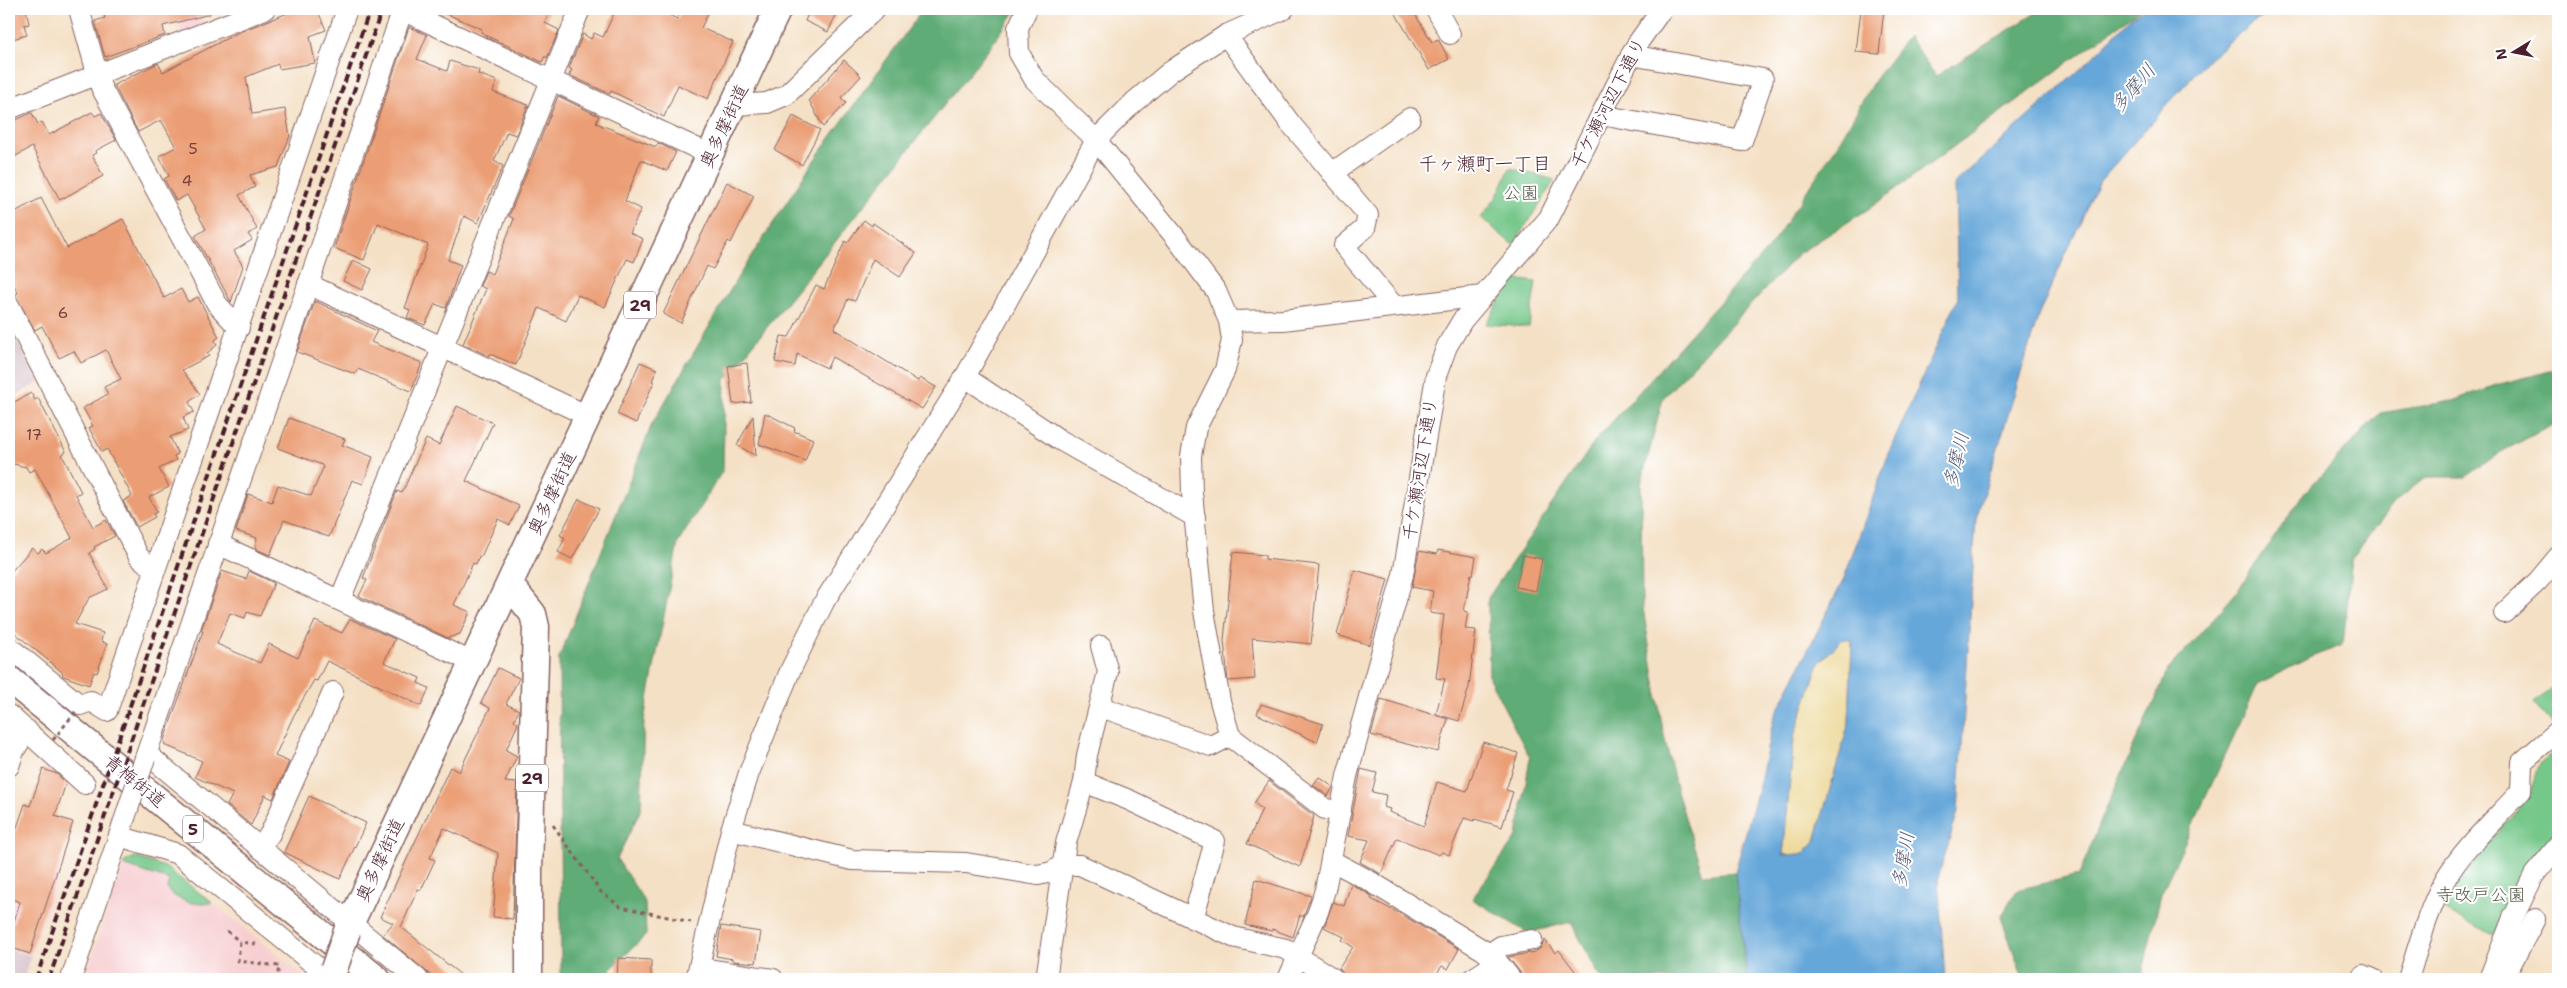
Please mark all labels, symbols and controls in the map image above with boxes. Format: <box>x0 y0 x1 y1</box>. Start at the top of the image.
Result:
north arrow <box>2490 28 2540 78</box>
street label: 千ケ瀬河辺下通り <box>1565 33 1651 173</box>
text: N <box>2491 47 2511 61</box>
water label: 多摩川 <box>2105 58 2161 118</box>
street label: 奥多摩街道 <box>694 80 754 172</box>
house number: 5 <box>188 139 198 159</box>
district label: 千ヶ瀬町一丁目 <box>1418 151 1552 176</box>
house number: 4 <box>182 171 192 191</box>
park label: 公園 <box>1503 181 1539 205</box>
road number: 29 <box>624 292 656 318</box>
house number: 6 <box>58 303 68 323</box>
street label: 千ケ瀬河辺下通り <box>1397 396 1443 542</box>
house number: 17 <box>26 425 42 445</box>
water label: 多摩川 <box>1937 429 1975 491</box>
street label: 奥多摩街道 <box>522 447 582 539</box>
street label: 青梅街道 <box>99 749 171 813</box>
road number: 29 <box>516 764 548 791</box>
street label: 奥多摩街道 <box>350 814 410 906</box>
road number: 5 <box>183 816 203 842</box>
water label: 多摩川 <box>1886 830 1920 890</box>
park label: 寺改戸公園 <box>2436 883 2526 907</box>

